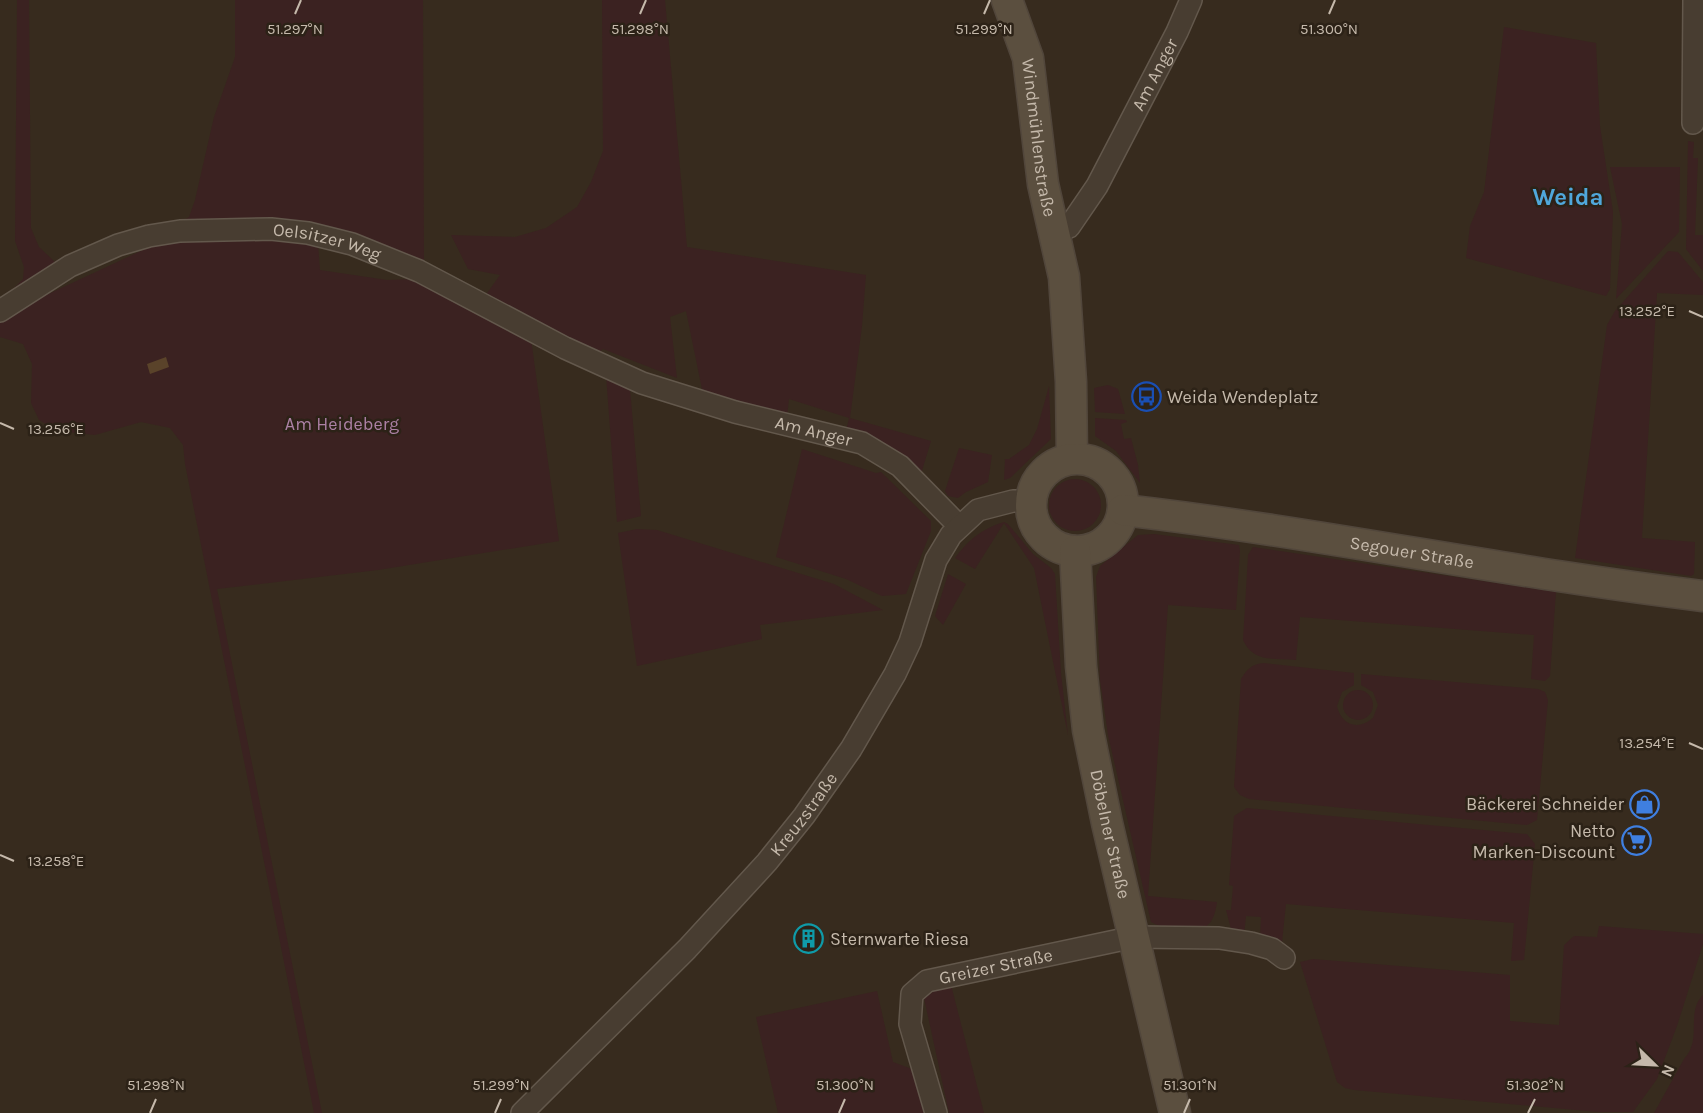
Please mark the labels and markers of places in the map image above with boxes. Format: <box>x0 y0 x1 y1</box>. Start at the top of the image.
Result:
bus stop icon: Weida Wendeplatz <box>1130 381 1162 413</box>
place label: Weida Wendeplatz <box>1167 386 1318 408</box>
shop icon: Bäckerei Schneider <box>1629 788 1661 820</box>
place label: Bäckerei Schneider <box>1466 793 1624 815</box>
place label: Netto Marken-Discount <box>1472 820 1615 863</box>
supermarket icon: Netto Marken-Discount <box>1620 825 1652 857</box>
building icon: Sternwarte Riesa <box>793 923 825 955</box>
place label: Sternwarte Riesa <box>830 928 969 950</box>

